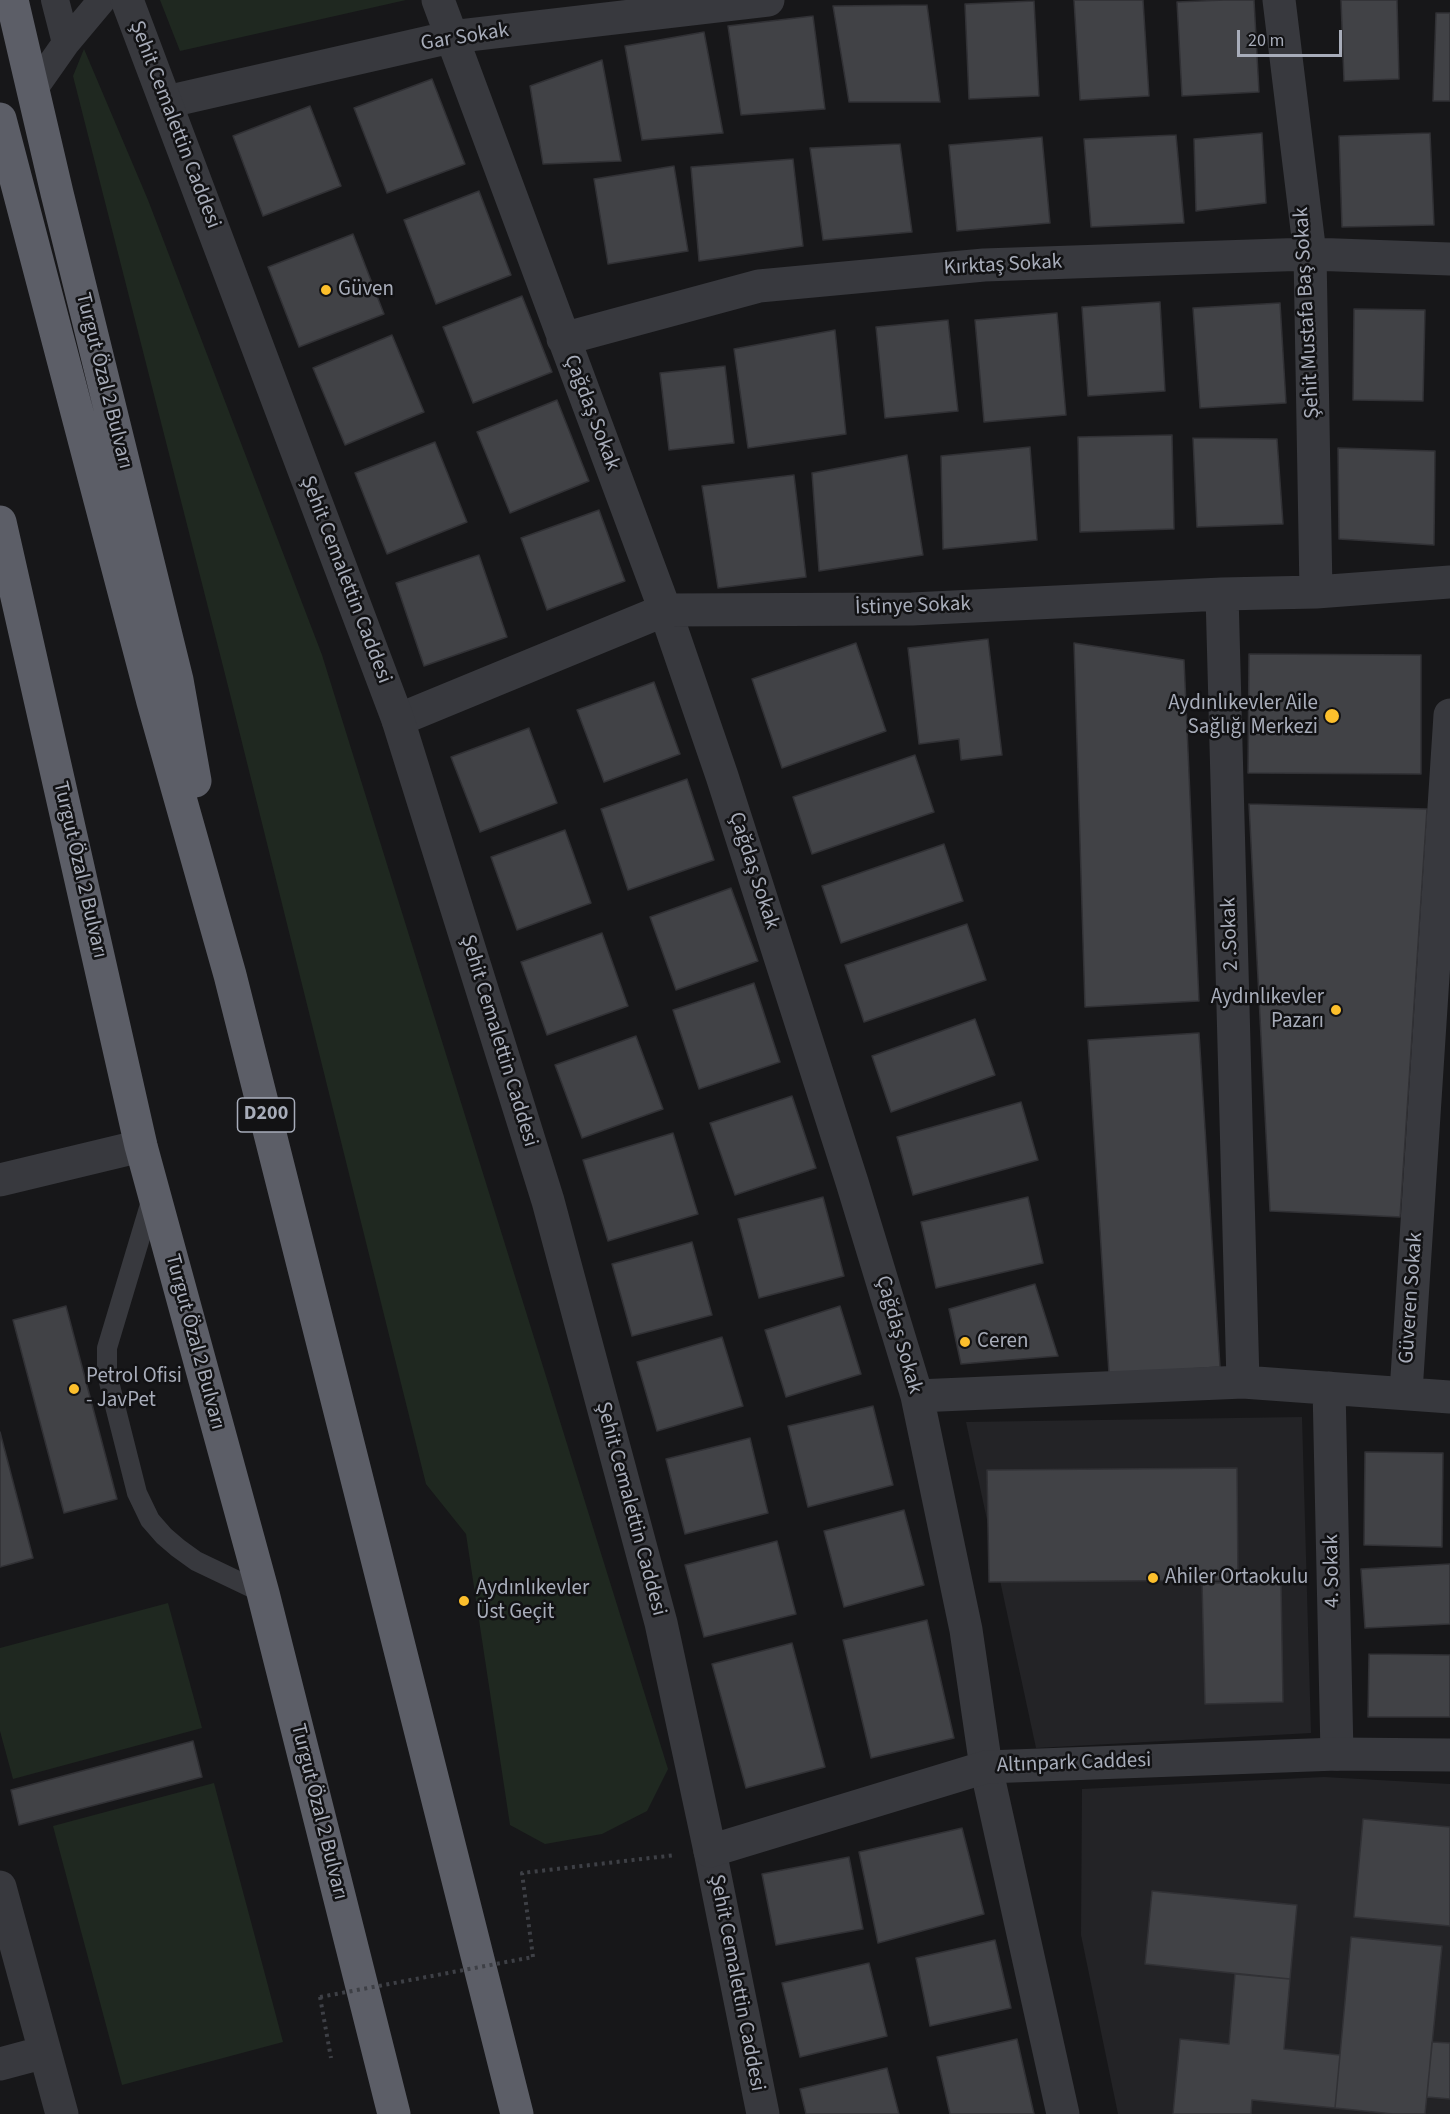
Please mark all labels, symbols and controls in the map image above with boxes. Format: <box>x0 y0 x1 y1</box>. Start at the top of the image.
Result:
street label: Şehit Cemalettin Caddesi <box>123 18 225 232</box>
scale bar <box>1240 18 1345 56</box>
street label: Gar Sokak <box>419 19 511 57</box>
text: 20 m <box>1248 28 1284 53</box>
street label: Şehit Mustafa Baş Sokak <box>1290 206 1326 420</box>
street label: Kırktaş Sokak <box>943 250 1063 282</box>
place label: Güven <box>338 277 394 303</box>
marker: Güven <box>319 283 333 297</box>
street label: Turgut Özal 2 Bulvarı <box>69 290 137 472</box>
street label: Çağdaş Sokak <box>557 352 625 474</box>
street label: Şehit Cemalettin Caddesi <box>294 473 396 687</box>
street label: İstinye Sokak <box>855 592 971 622</box>
place label: Aydınlıkevler Aile Sağlığı Merkezi <box>1168 691 1318 741</box>
marker: Aydınlıkevler Aile Sağlığı Merkezi <box>1323 707 1341 725</box>
street label: Turgut Özal 2 Bulvarı <box>46 779 112 961</box>
street label: Çağdaş Sokak <box>722 809 784 933</box>
street label: 2 .Sokak <box>1217 897 1245 971</box>
street label: Şehit Cemalettin Caddesi <box>454 932 542 1150</box>
place label: Aydınlıkevler Pazarı <box>1211 985 1324 1035</box>
marker: Aydınlıkevler Pazarı <box>1329 1003 1343 1017</box>
road number: D200 <box>238 1098 294 1132</box>
street label: Güveren Sokak <box>1395 1232 1429 1364</box>
street label: Turgut Özal 2 Bulvarı <box>158 1251 230 1433</box>
street label: Çağdaş Sokak <box>869 1273 927 1397</box>
place label: Ceren <box>977 1329 1028 1355</box>
marker: Ceren <box>958 1335 972 1349</box>
place label: Petrol Ofisi - JavPet <box>86 1364 182 1414</box>
marker: Petrol Ofisi - JavPet <box>67 1382 81 1396</box>
street label: Şehit Cemalettin Caddesi <box>589 1399 671 1619</box>
street label: 4. Sokak <box>1320 1534 1346 1608</box>
place label: Ahiler Ortaokulu <box>1165 1565 1308 1591</box>
marker: Ahiler Ortaokulu <box>1146 1571 1160 1585</box>
place label: Aydınlıkevler Üst Geçit <box>476 1576 589 1626</box>
marker: Aydınlıkevler Üst Geçit <box>457 1594 471 1608</box>
street label: Turgut Özal 2 Bulvarı <box>284 1721 352 1903</box>
street label: Altınpark Caddesi <box>996 1749 1152 1779</box>
street label: Şehit Cemalettin Caddesi <box>703 1872 769 2094</box>

